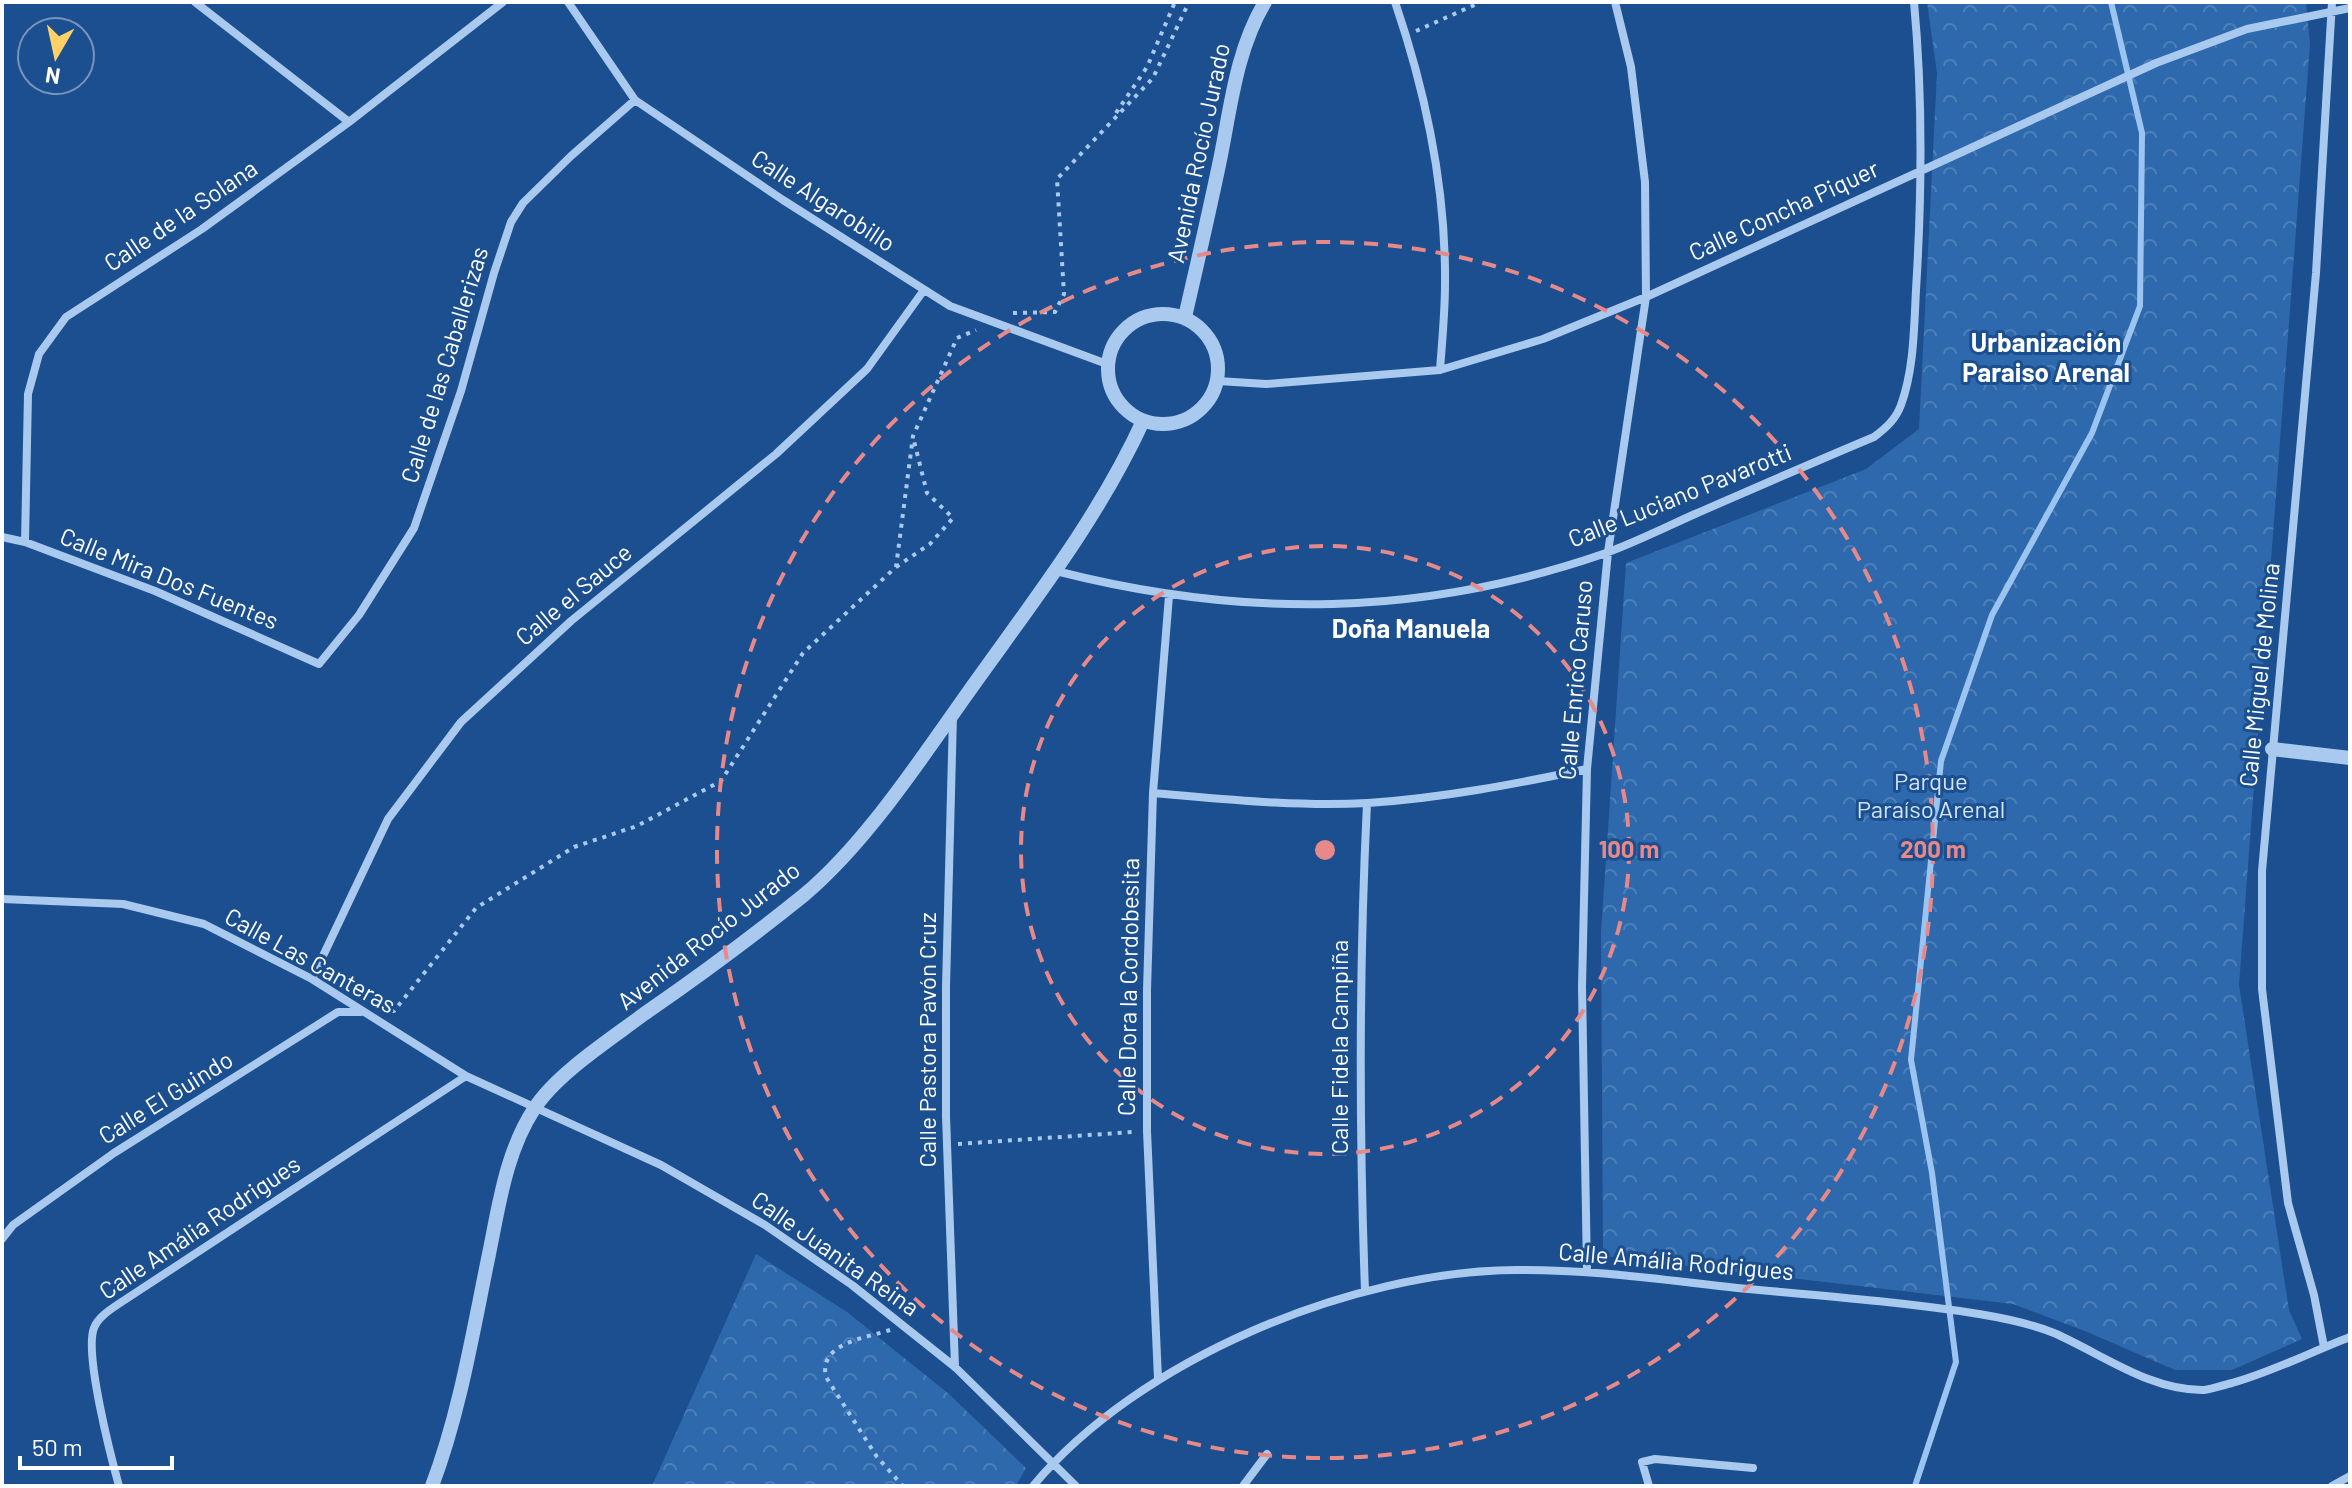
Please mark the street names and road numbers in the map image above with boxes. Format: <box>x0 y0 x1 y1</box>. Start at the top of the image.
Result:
street label: Avenida Rocío Jurado <box>1160 40 1235 265</box>
street label: Calle Algarobillo <box>747 143 901 257</box>
street label: Calle de la Solana <box>98 153 262 277</box>
street label: Calle Concha Piquer <box>1684 153 1883 266</box>
street label: Calle de las Caballerizas <box>394 243 493 486</box>
street label: Calle Luciano Pavarotti <box>1564 437 1795 553</box>
street label: Calle Mira Dos Fuentes <box>56 521 283 635</box>
street label: Calle el Sauce <box>509 537 637 651</box>
street label: Calle Miguel de Molina <box>2232 561 2285 788</box>
street label: Calle Enrico Caruso <box>1551 579 1598 781</box>
street label: Avenida Rocío Jurado <box>611 854 805 1015</box>
street label: Calle Dora la Cordobesita <box>1111 858 1144 1116</box>
street label: Calle Las Canteras <box>220 901 401 1019</box>
street label: Calle Pastora Pavón Cruz <box>912 912 941 1168</box>
street label: Calle Fidela Campiña <box>1324 940 1353 1154</box>
street label: Calle El Guindo <box>93 1044 238 1150</box>
street label: Calle Amália Rodrigues <box>93 1149 305 1305</box>
street label: Calle Juanita Reina <box>747 1184 925 1321</box>
street label: Calle Amália Rodrigues <box>1557 1236 1795 1285</box>

